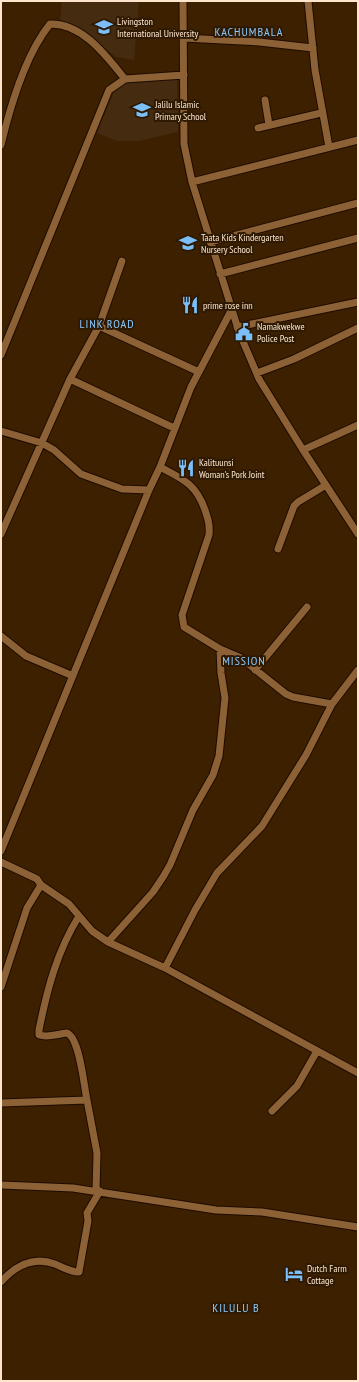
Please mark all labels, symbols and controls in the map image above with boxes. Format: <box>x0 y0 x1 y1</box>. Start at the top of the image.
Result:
place label: Livingston International University <box>117 15 198 40</box>
school or university icon: Livingston International University <box>94 17 114 37</box>
district label: KACHUMBALA <box>215 24 283 39</box>
place label: Jalilu Islamic Primary School <box>154 98 207 123</box>
school or university icon: Jalilu Islamic Primary School <box>132 100 152 120</box>
place label: Taata Kids Kindergarten Nursery School <box>201 231 284 256</box>
school or university icon: Taata Kids Kindergarten Nursery School <box>178 233 198 253</box>
restaurant icon: prime rose inn <box>180 295 200 315</box>
place label: prime rose inn <box>203 299 253 312</box>
district label: LINK ROAD <box>79 316 135 331</box>
place label: Namakwekwe Police Post <box>257 320 305 345</box>
public building icon: Namakwekwe Police Post <box>234 322 254 342</box>
place label: Kalituunsi Woman's Pork Joint <box>199 456 265 481</box>
restaurant icon: Kalituunsi Woman's Pork Joint <box>176 458 196 478</box>
district label: MISSION <box>222 653 266 668</box>
place label: Dutch Farm Cottage <box>307 1262 347 1287</box>
hotel icon: Dutch Farm Cottage <box>284 1264 304 1284</box>
district label: KILULU B <box>212 1300 260 1315</box>

